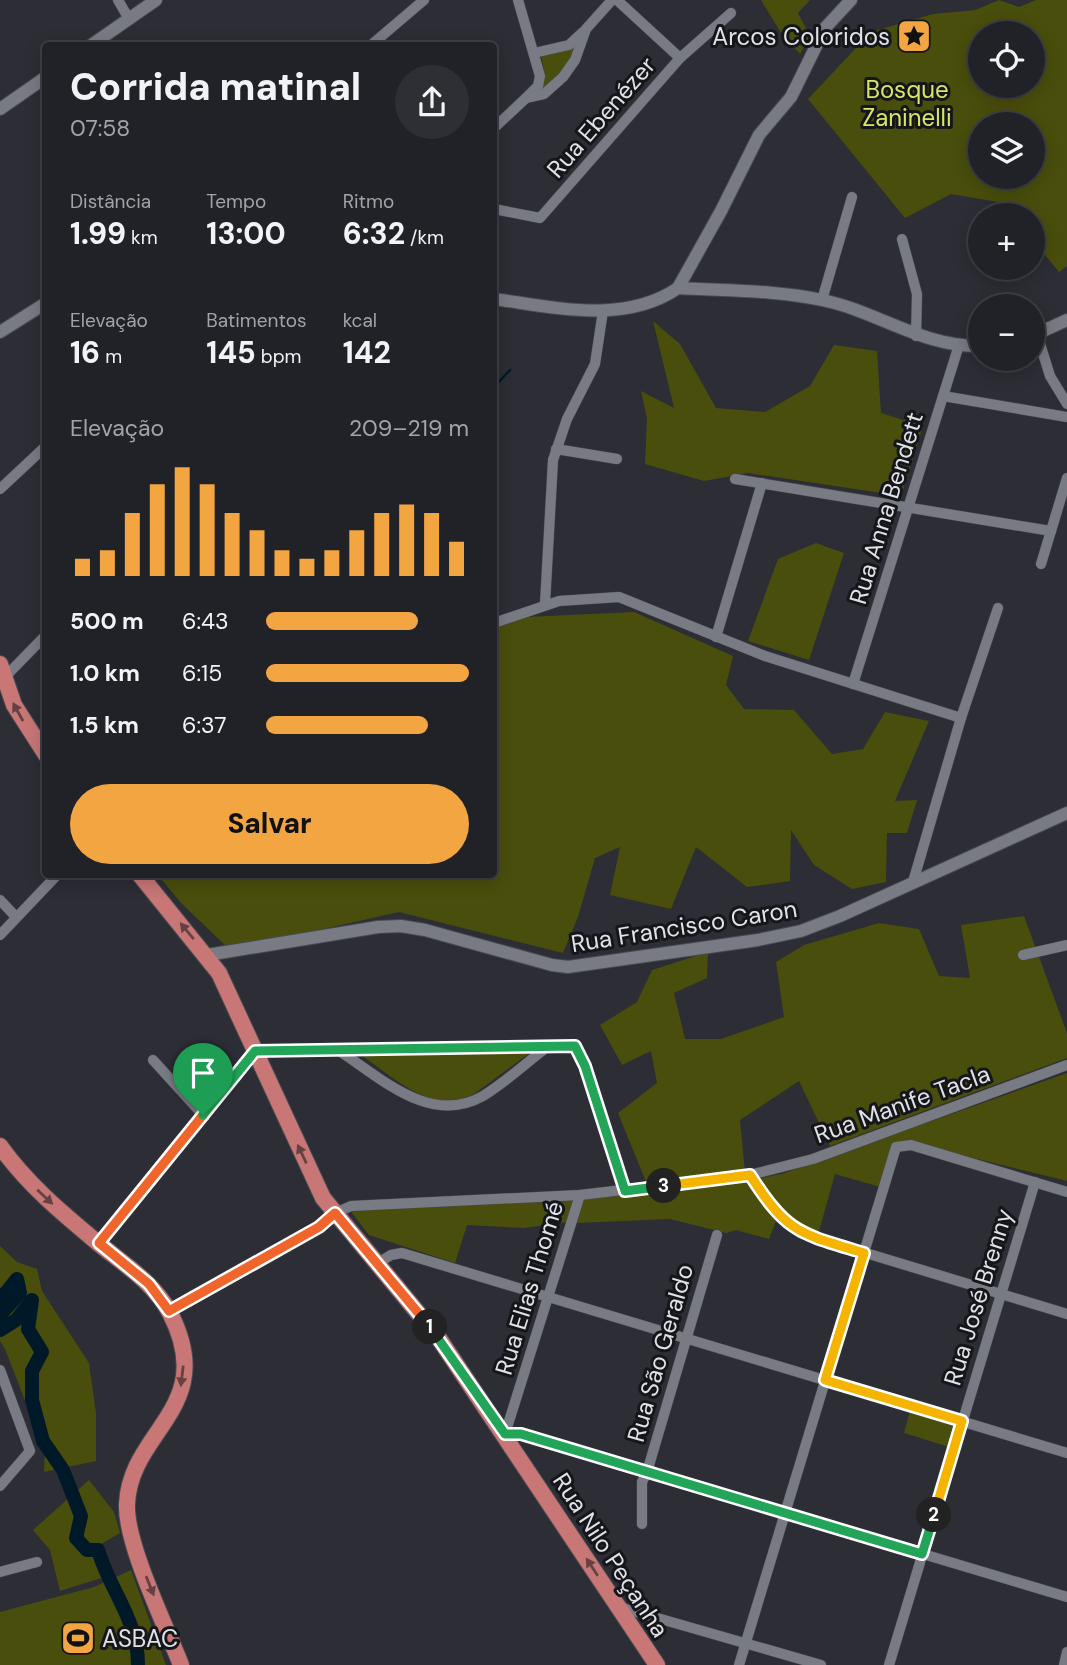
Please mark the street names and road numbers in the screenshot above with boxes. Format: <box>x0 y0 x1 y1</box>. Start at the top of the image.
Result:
street label: Rua Ebenézer <box>540 50 662 184</box>
street label: Rua Anna Bendett <box>842 408 930 608</box>
street label: Rua Francisco Caron <box>569 893 799 959</box>
street label: Rua Manife Tacla <box>810 1058 994 1150</box>
street label: Rua Elias Thomé <box>488 1197 570 1379</box>
street label: Rua José Brenny <box>936 1205 1020 1389</box>
street label: Rua São Geraldo <box>620 1261 700 1445</box>
street label: Rua Nilo Peçanha <box>546 1467 676 1643</box>

